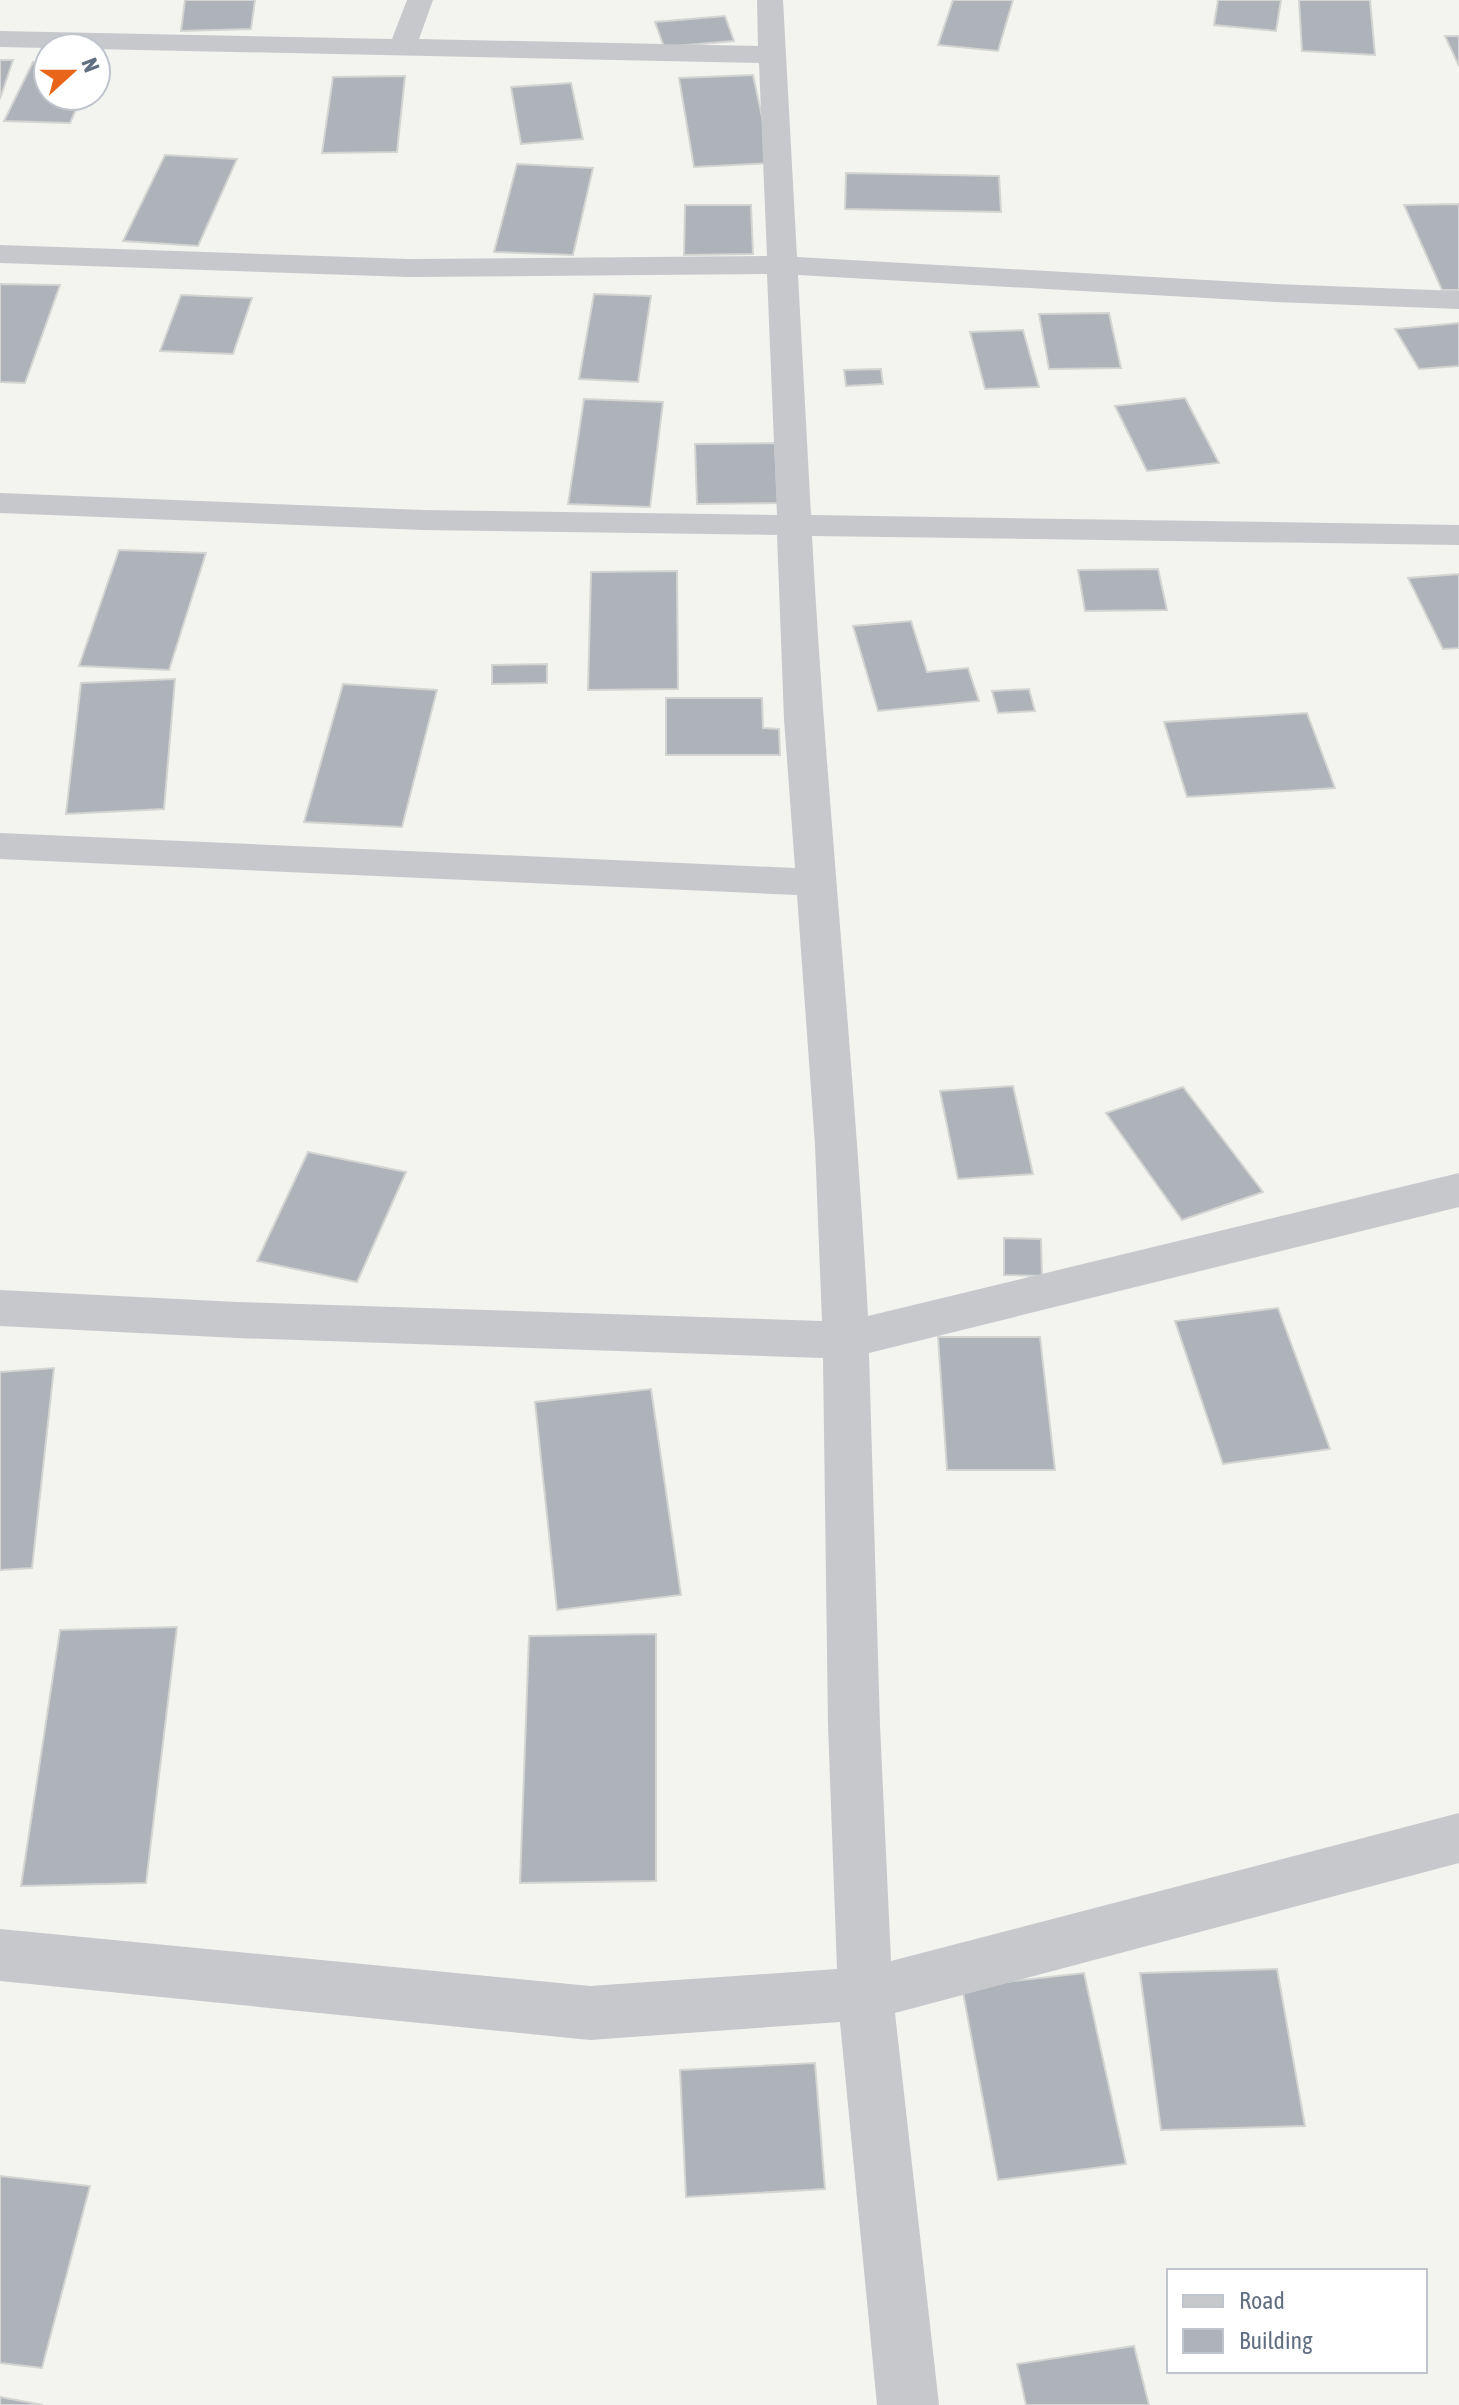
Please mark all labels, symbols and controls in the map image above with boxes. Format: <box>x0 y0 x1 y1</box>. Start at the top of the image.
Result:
north arrow <box>32 32 112 112</box>
text: N <box>76 54 105 76</box>
legend <box>1167 2269 1427 2373</box>
text: Road <box>1239 2287 1285 2314</box>
text: Building <box>1239 2327 1313 2354</box>

